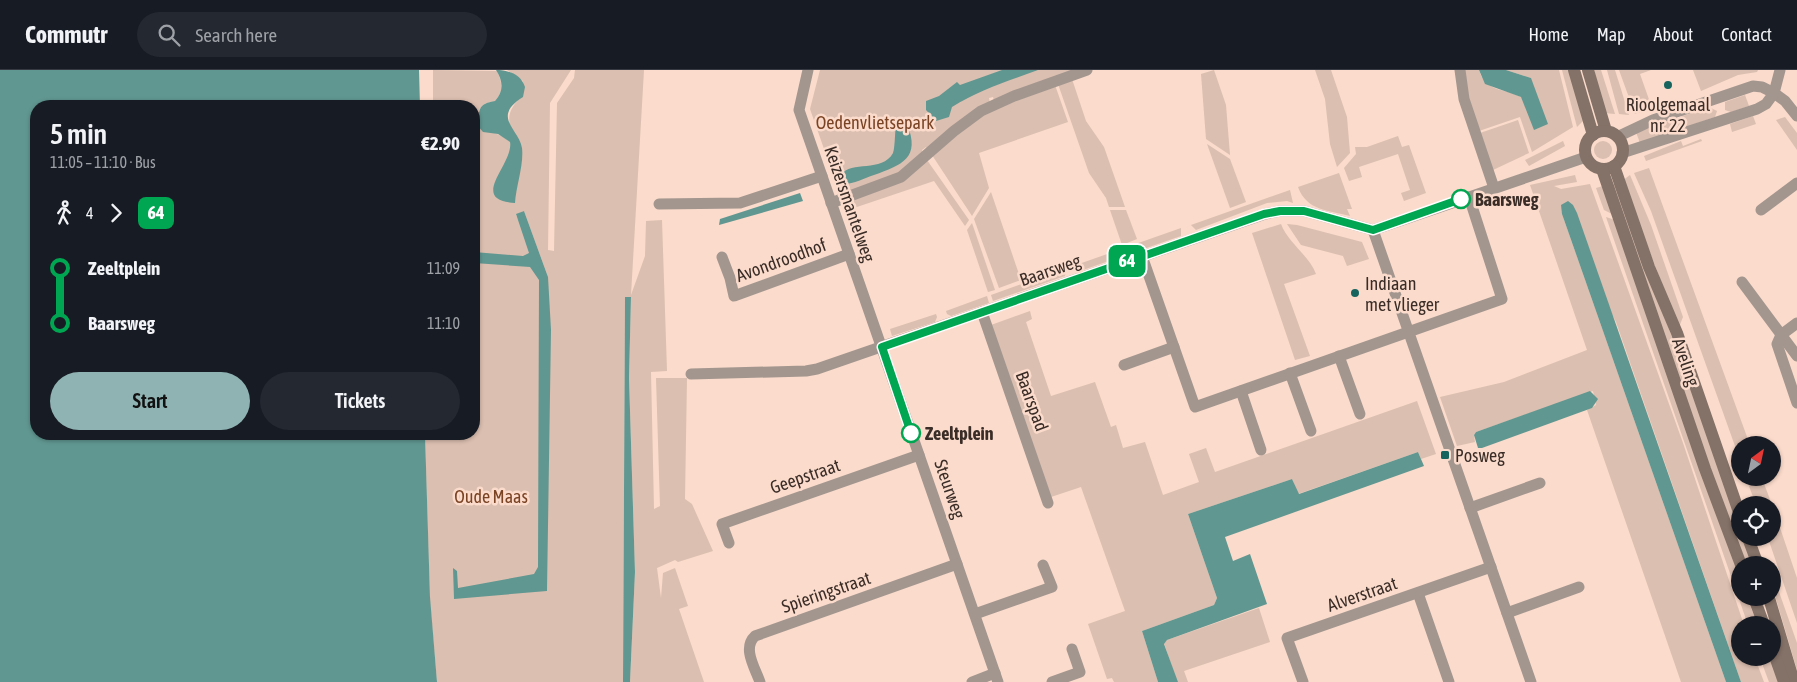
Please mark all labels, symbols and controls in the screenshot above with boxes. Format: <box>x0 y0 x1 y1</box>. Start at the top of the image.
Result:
search box <box>137 12 487 57</box>
text: Commutr <box>25 21 107 48</box>
icon: search <box>155 21 183 49</box>
text: Search here <box>195 24 277 46</box>
text: Home <box>1529 24 1569 45</box>
text: Map <box>1597 24 1626 45</box>
text: About <box>1654 24 1693 45</box>
text: Contact <box>1721 24 1772 45</box>
marker: Rioolgemaal nr. 22 <box>1662 79 1674 91</box>
place label: Rioolgemaal nr. 22 <box>1626 94 1711 136</box>
park label: Oedenvlietsepark <box>816 112 934 133</box>
text: 5 min <box>50 118 107 150</box>
text: €2.90 <box>421 132 460 154</box>
street label: Keizersmantelweg <box>820 143 880 265</box>
text: 11:05 – 11:10 · Bus <box>50 153 156 171</box>
marker: Baarsweg <box>1451 189 1471 209</box>
place label: Baarsweg <box>1475 189 1539 210</box>
icon: walk <box>50 199 78 227</box>
icon: forward <box>102 199 130 227</box>
text: 64 <box>148 202 164 223</box>
text: 4 <box>86 204 94 222</box>
street label: Avondroodhof <box>733 234 829 286</box>
line badge: 64 <box>1104 245 1150 277</box>
street label: Baarsweg <box>1017 250 1084 290</box>
text: 64 <box>1119 250 1135 271</box>
text: Zeeltplein <box>88 257 160 279</box>
text: 11:09 <box>427 259 460 277</box>
place label: Indiaan met vlieger <box>1365 273 1440 315</box>
marker: Indiaan met vlieger <box>1349 287 1361 299</box>
text: Baarsweg <box>88 312 155 334</box>
text: 11:10 <box>427 314 460 332</box>
street label: Aveling <box>1668 335 1704 389</box>
street label: Baarspad <box>1011 368 1053 434</box>
button: Start <box>50 372 250 430</box>
button: Tickets <box>260 372 460 430</box>
marker: Zeeltplein <box>901 423 921 443</box>
place label: Zeeltplein <box>925 423 994 444</box>
north arrow <box>1731 436 1781 486</box>
map controls <box>1731 436 1781 666</box>
place label: Posweg <box>1455 445 1505 466</box>
marker: Posweg <box>1439 449 1451 461</box>
street label: Geepstraat <box>767 454 843 498</box>
street label: Steurweg <box>930 457 970 522</box>
park label: Oude Maas <box>454 486 528 507</box>
button: locate <box>1731 496 1781 546</box>
button: + <box>1731 556 1781 606</box>
street label: Spieringstraat <box>779 567 873 617</box>
street label: Alverstraat <box>1324 572 1400 616</box>
button: − <box>1731 616 1781 666</box>

